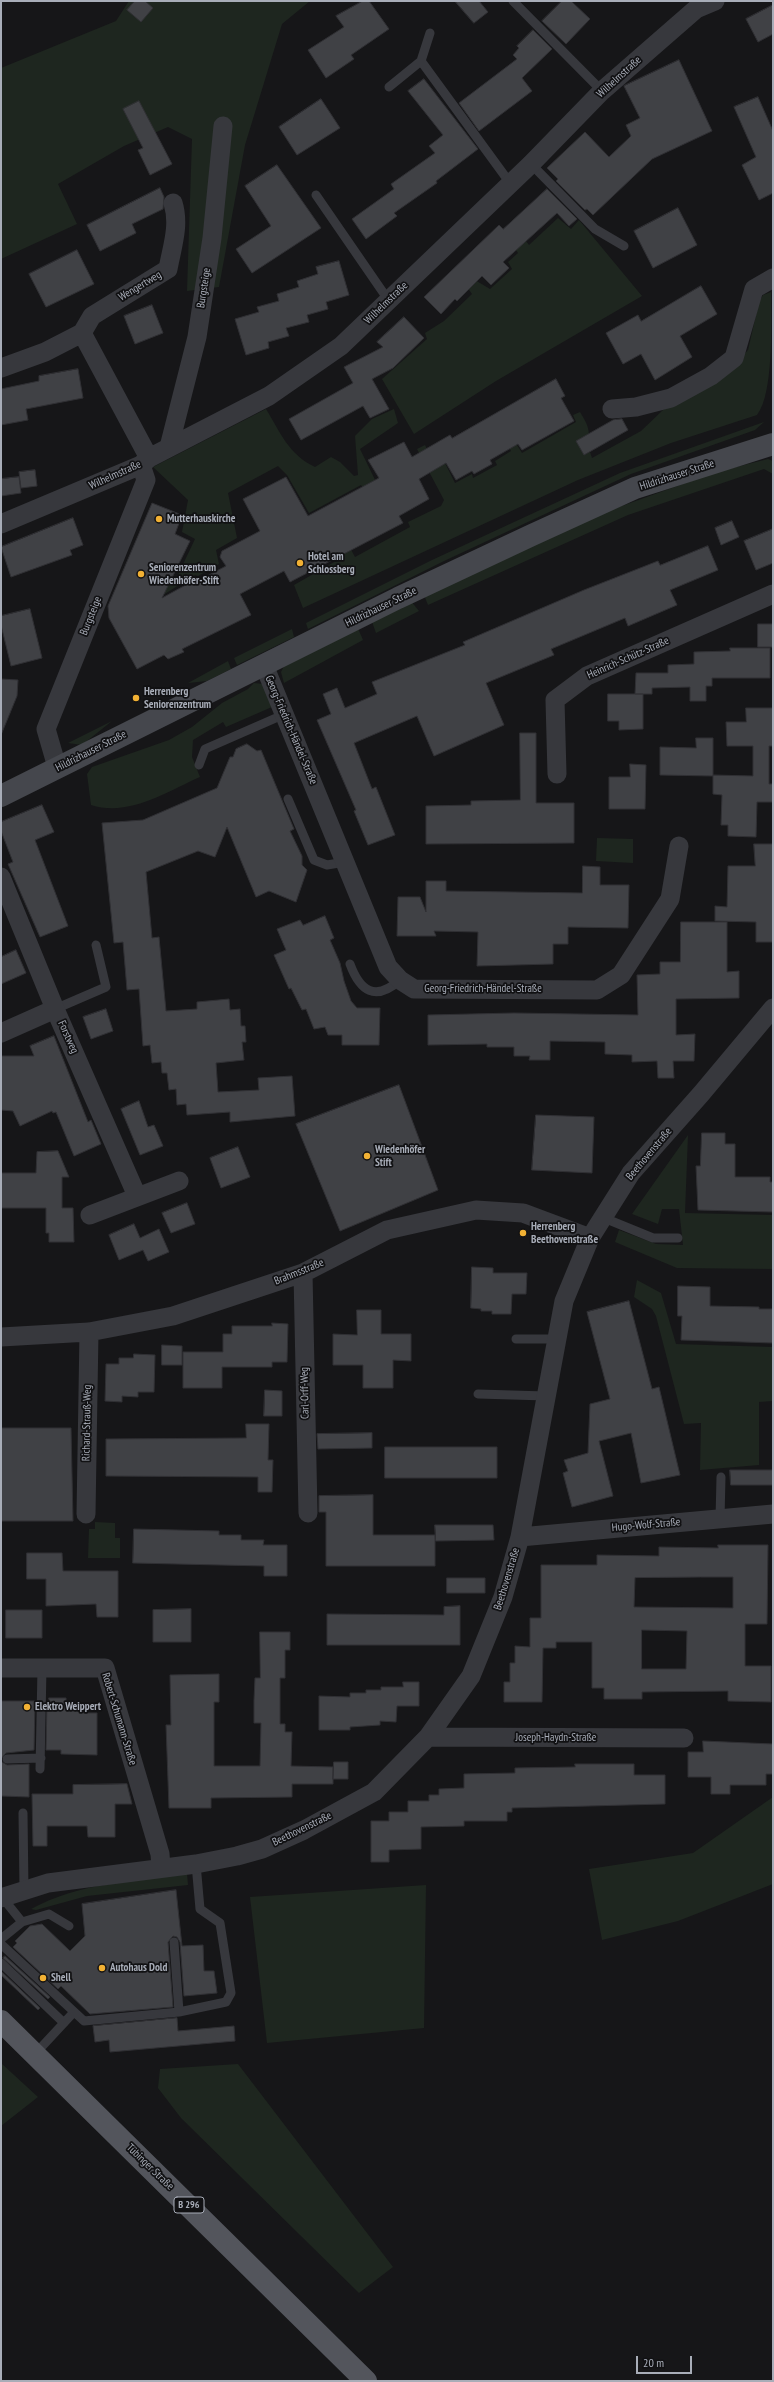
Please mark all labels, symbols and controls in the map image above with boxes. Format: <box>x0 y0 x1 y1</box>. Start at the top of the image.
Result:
street label: Wilhelmstraße <box>594 54 644 100</box>
street label: Burgsteige <box>194 267 214 309</box>
street label: Wengertweg <box>116 268 164 304</box>
street label: Wilhelmstraße <box>361 279 411 327</box>
street label: Hildrizhauser Straße <box>638 457 716 493</box>
street label: Wilhelmstraße <box>87 458 143 492</box>
place label: Mutterhauskirche <box>167 512 235 526</box>
marker: Mutterhauskirche <box>154 514 164 524</box>
place label: Hotel am Schlossberg <box>308 550 355 576</box>
marker: Hotel am Schlossberg <box>295 558 305 568</box>
place label: Seniorenzentrum Wiedenhöfer-Stift <box>149 561 219 587</box>
marker: Seniorenzentrum Wiedenhöfer-Stift <box>136 569 146 579</box>
street label: Hildrizhauser Straße <box>343 584 419 630</box>
street label: Burgsteige <box>77 595 105 637</box>
street label: Heinrich-Schütz-Straße <box>585 634 671 682</box>
street label: Georg-Friedrich-Händel-Straße <box>262 673 320 787</box>
place label: Herrenberg Seniorenzentrum <box>144 685 211 711</box>
marker: Herrenberg Seniorenzentrum <box>131 693 141 703</box>
street label: Hildrizhauser Straße <box>53 727 129 775</box>
street label: Georg-Friedrich-Händel-Straße <box>424 982 542 996</box>
street label: Forstweg <box>55 1018 81 1056</box>
street label: Beethovenstraße <box>623 1125 675 1183</box>
place label: Wiedenhöfer Stift <box>375 1143 425 1169</box>
marker: Wiedenhöfer Stift <box>362 1151 372 1161</box>
place label: Herrenberg Beethovenstraße <box>531 1220 598 1246</box>
marker: Herrenberg Beethovenstraße <box>518 1228 528 1238</box>
street label: Brahmsstraße <box>272 1256 326 1288</box>
street label: Carl-Orff-Weg <box>298 1367 312 1419</box>
street label: Richard-Strauß-Weg <box>80 1385 94 1461</box>
street label: Hugo-Wolf-Straße <box>611 1515 681 1535</box>
street label: Beethovenstraße <box>491 1546 523 1612</box>
street label: Robert-Schumann-Straße <box>99 1671 139 1767</box>
place label: Elektro Weippert <box>35 1700 101 1714</box>
marker: Elektro Weippert <box>22 1702 32 1712</box>
street label: Joseph-Haydn-Straße <box>516 1731 596 1745</box>
street label: Beethovenstraße <box>270 1809 334 1849</box>
place label: Autohaus Dold <box>110 1961 167 1975</box>
marker: Autohaus Dold <box>97 1963 107 1973</box>
place label: Shell <box>51 1971 71 1985</box>
marker: Shell <box>38 1973 48 1983</box>
street label: Tübinger Straße <box>124 2141 176 2193</box>
road number: B 296 <box>174 2197 204 2213</box>
scale bar <box>638 2348 694 2374</box>
text: 20 m <box>643 2355 664 2370</box>

